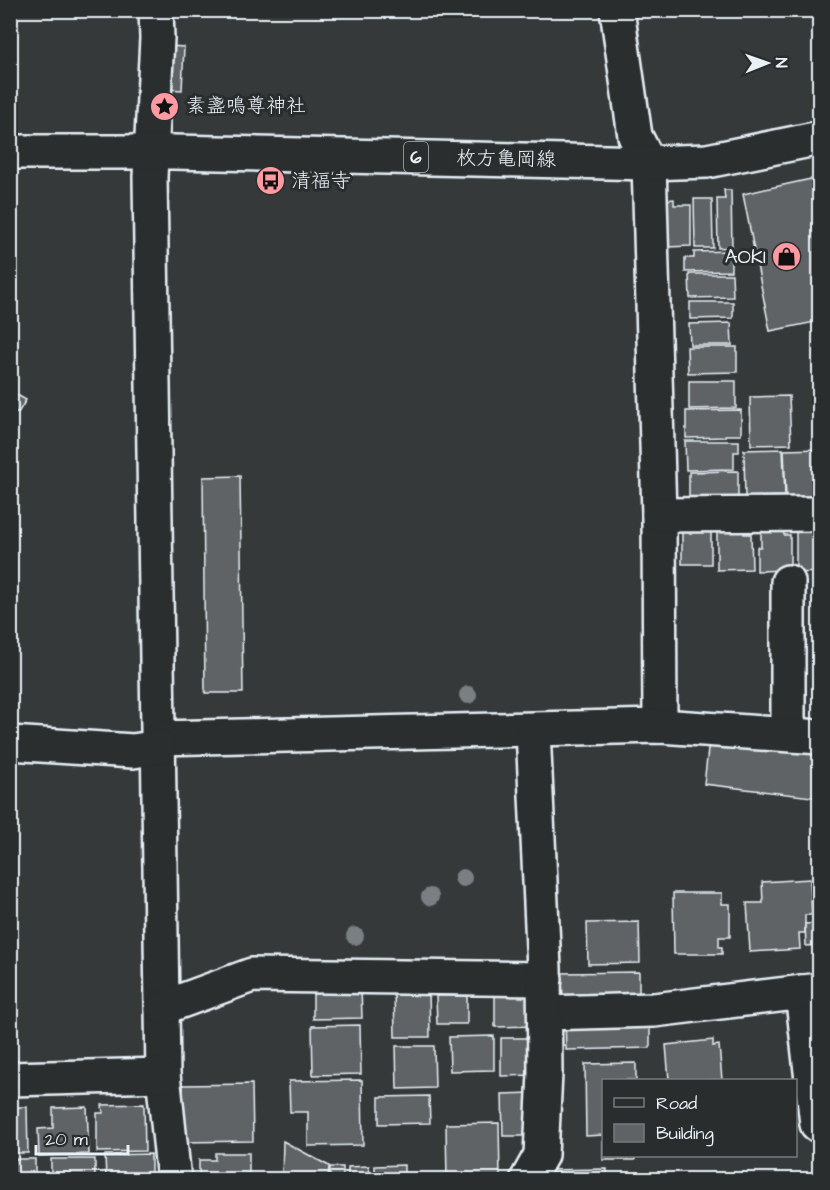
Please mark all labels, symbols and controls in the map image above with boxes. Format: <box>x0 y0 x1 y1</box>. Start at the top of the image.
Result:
north arrow <box>737 33 797 93</box>
text: N <box>770 58 792 68</box>
place icon: 素盞鳴尊神社 <box>149 90 181 122</box>
place label: 素盞鳴尊神社 <box>186 92 306 120</box>
road number: 6 <box>404 142 428 172</box>
street label: 枚方亀岡線 <box>456 144 556 174</box>
bus stop icon: 清福寺 <box>254 165 286 197</box>
place label: 清福寺 <box>291 167 351 195</box>
shop icon: AOKI <box>771 241 803 273</box>
place label: AOKI <box>725 243 766 271</box>
legend <box>602 1079 797 1157</box>
text: Road <box>656 1091 697 1116</box>
scale bar <box>36 1118 128 1156</box>
text: Building <box>656 1121 714 1147</box>
text: 20 m <box>45 1127 88 1152</box>

